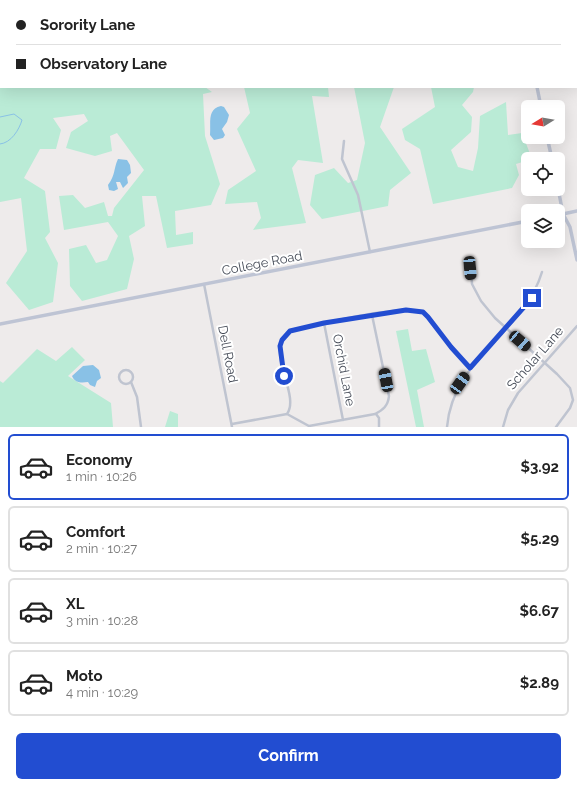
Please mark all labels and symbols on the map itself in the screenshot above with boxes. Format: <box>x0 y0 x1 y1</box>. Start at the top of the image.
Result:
north arrow <box>521 100 565 144</box>
street label: College Road <box>221 248 303 278</box>
car <box>463 256 477 280</box>
route end <box>523 289 541 307</box>
street label: Scholar Lane <box>504 323 567 393</box>
street label: Dell Road <box>215 324 241 384</box>
car <box>507 329 533 353</box>
street label: Orchid Lane <box>330 333 358 408</box>
route start <box>275 367 293 385</box>
car <box>378 367 394 393</box>
car <box>448 370 472 396</box>

